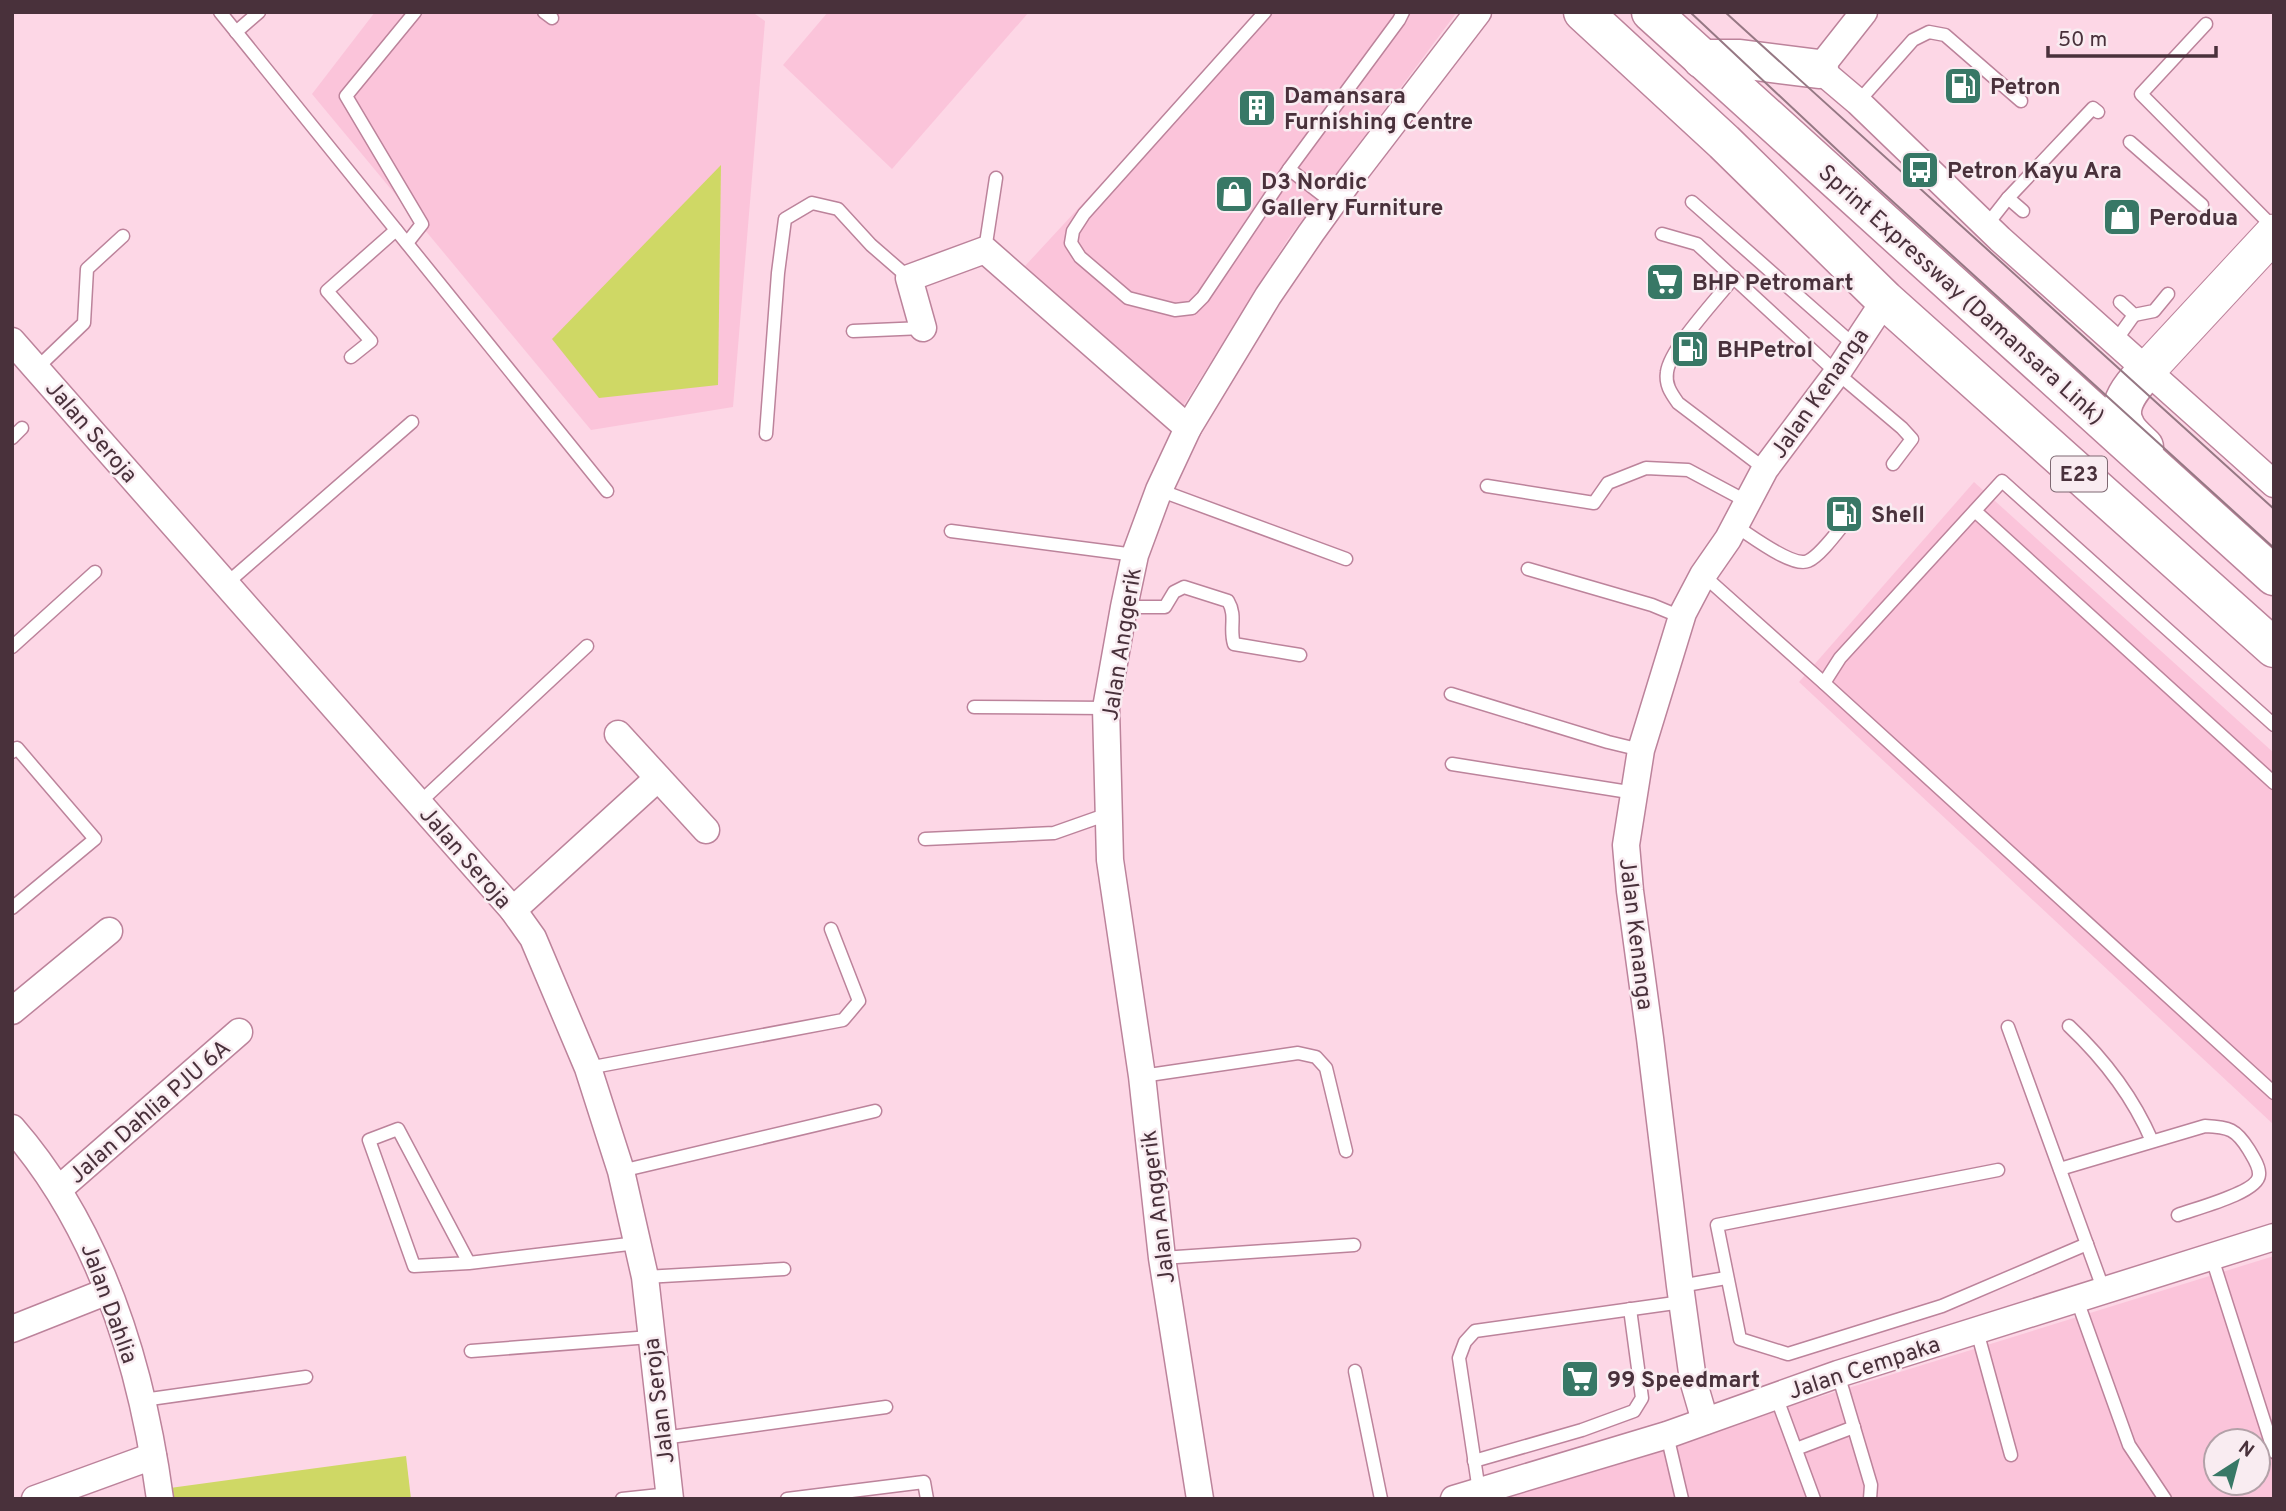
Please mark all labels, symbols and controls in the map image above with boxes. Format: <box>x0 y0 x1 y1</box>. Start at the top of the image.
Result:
scale bar <box>2048 14 2216 58</box>
text: 50 m <box>2058 27 2107 54</box>
fuel station icon: Petron <box>1942 65 1984 107</box>
place label: Petron <box>1990 74 2061 103</box>
place label: Damansara Furnishing Centre <box>1284 83 1473 138</box>
building icon: Damansara Furnishing Centre <box>1236 87 1278 129</box>
bus stop icon: Petron Kayu Ara <box>1899 149 1941 191</box>
place label: Petron Kayu Ara <box>1947 158 2122 187</box>
street label: Sprint Expressway (Damansara Link) <box>1811 159 2110 432</box>
place label: D3 Nordic Gallery Furniture <box>1261 169 1443 224</box>
shop icon: D3 Nordic Gallery Furniture <box>1213 173 1255 215</box>
shop icon: Perodua <box>2101 196 2143 238</box>
place label: Perodua <box>2149 205 2238 234</box>
supermarket icon: BHP Petromart <box>1644 261 1686 303</box>
place label: BHP Petromart <box>1692 270 1854 299</box>
street label: Jalan Kenanga <box>1765 324 1877 465</box>
fuel station icon: BHPetrol <box>1669 328 1711 370</box>
place label: BHPetrol <box>1717 337 1813 366</box>
street label: Jalan Seroja <box>38 375 143 490</box>
road number: E23 <box>2051 456 2107 491</box>
fuel station icon: Shell <box>1823 493 1865 535</box>
place label: Shell <box>1871 502 1925 531</box>
street label: Jalan Anggerik <box>1097 566 1150 723</box>
street label: Jalan Seroja <box>412 801 517 916</box>
street label: Jalan Kenanga <box>1611 857 1658 1012</box>
street label: Jalan Dahlia PJU 6A <box>64 1035 238 1191</box>
street label: Jalan Anggerik <box>1136 1128 1183 1285</box>
street label: Jalan Dahlia <box>73 1240 143 1368</box>
street label: Jalan Cempaka <box>1785 1331 1944 1408</box>
street label: Jalan Seroja <box>638 1336 683 1465</box>
supermarket icon: 99 Speedmart <box>1559 1358 1601 1400</box>
place label: 99 Speedmart <box>1607 1367 1760 1396</box>
north arrow <box>2202 1427 2272 1497</box>
text: N <box>2233 1436 2258 1464</box>

